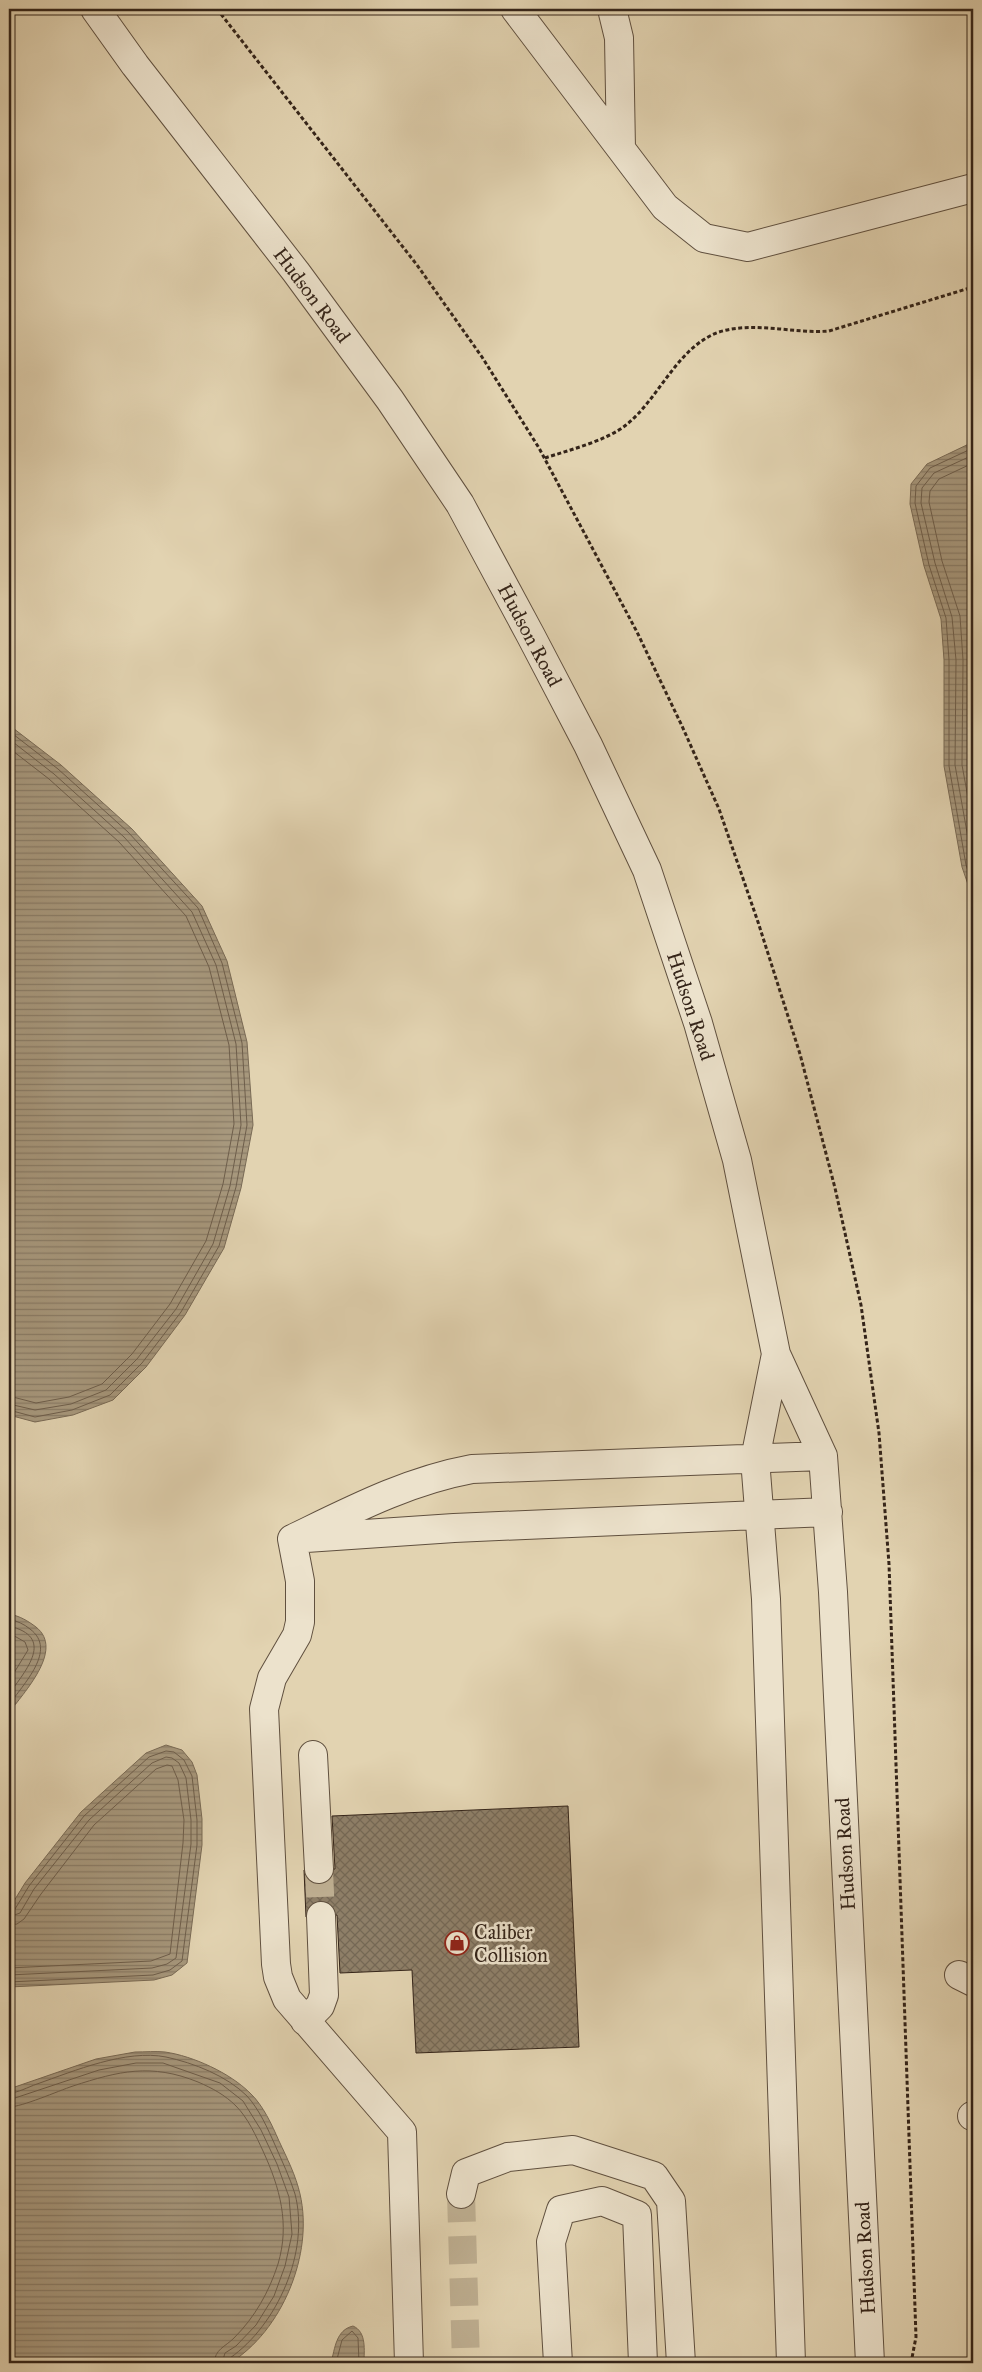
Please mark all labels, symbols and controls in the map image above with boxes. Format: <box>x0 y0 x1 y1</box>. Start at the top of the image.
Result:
street label: Hudson Road <box>268 243 356 347</box>
street label: Hudson Road <box>493 579 567 691</box>
street label: Hudson Road <box>662 949 720 1063</box>
street label: Hudson Road <box>830 1797 860 1911</box>
place label: Caliber Collision <box>474 1920 548 1967</box>
shop icon: Caliber Collision <box>444 1930 470 1956</box>
street label: Hudson Road <box>850 2201 880 2315</box>

